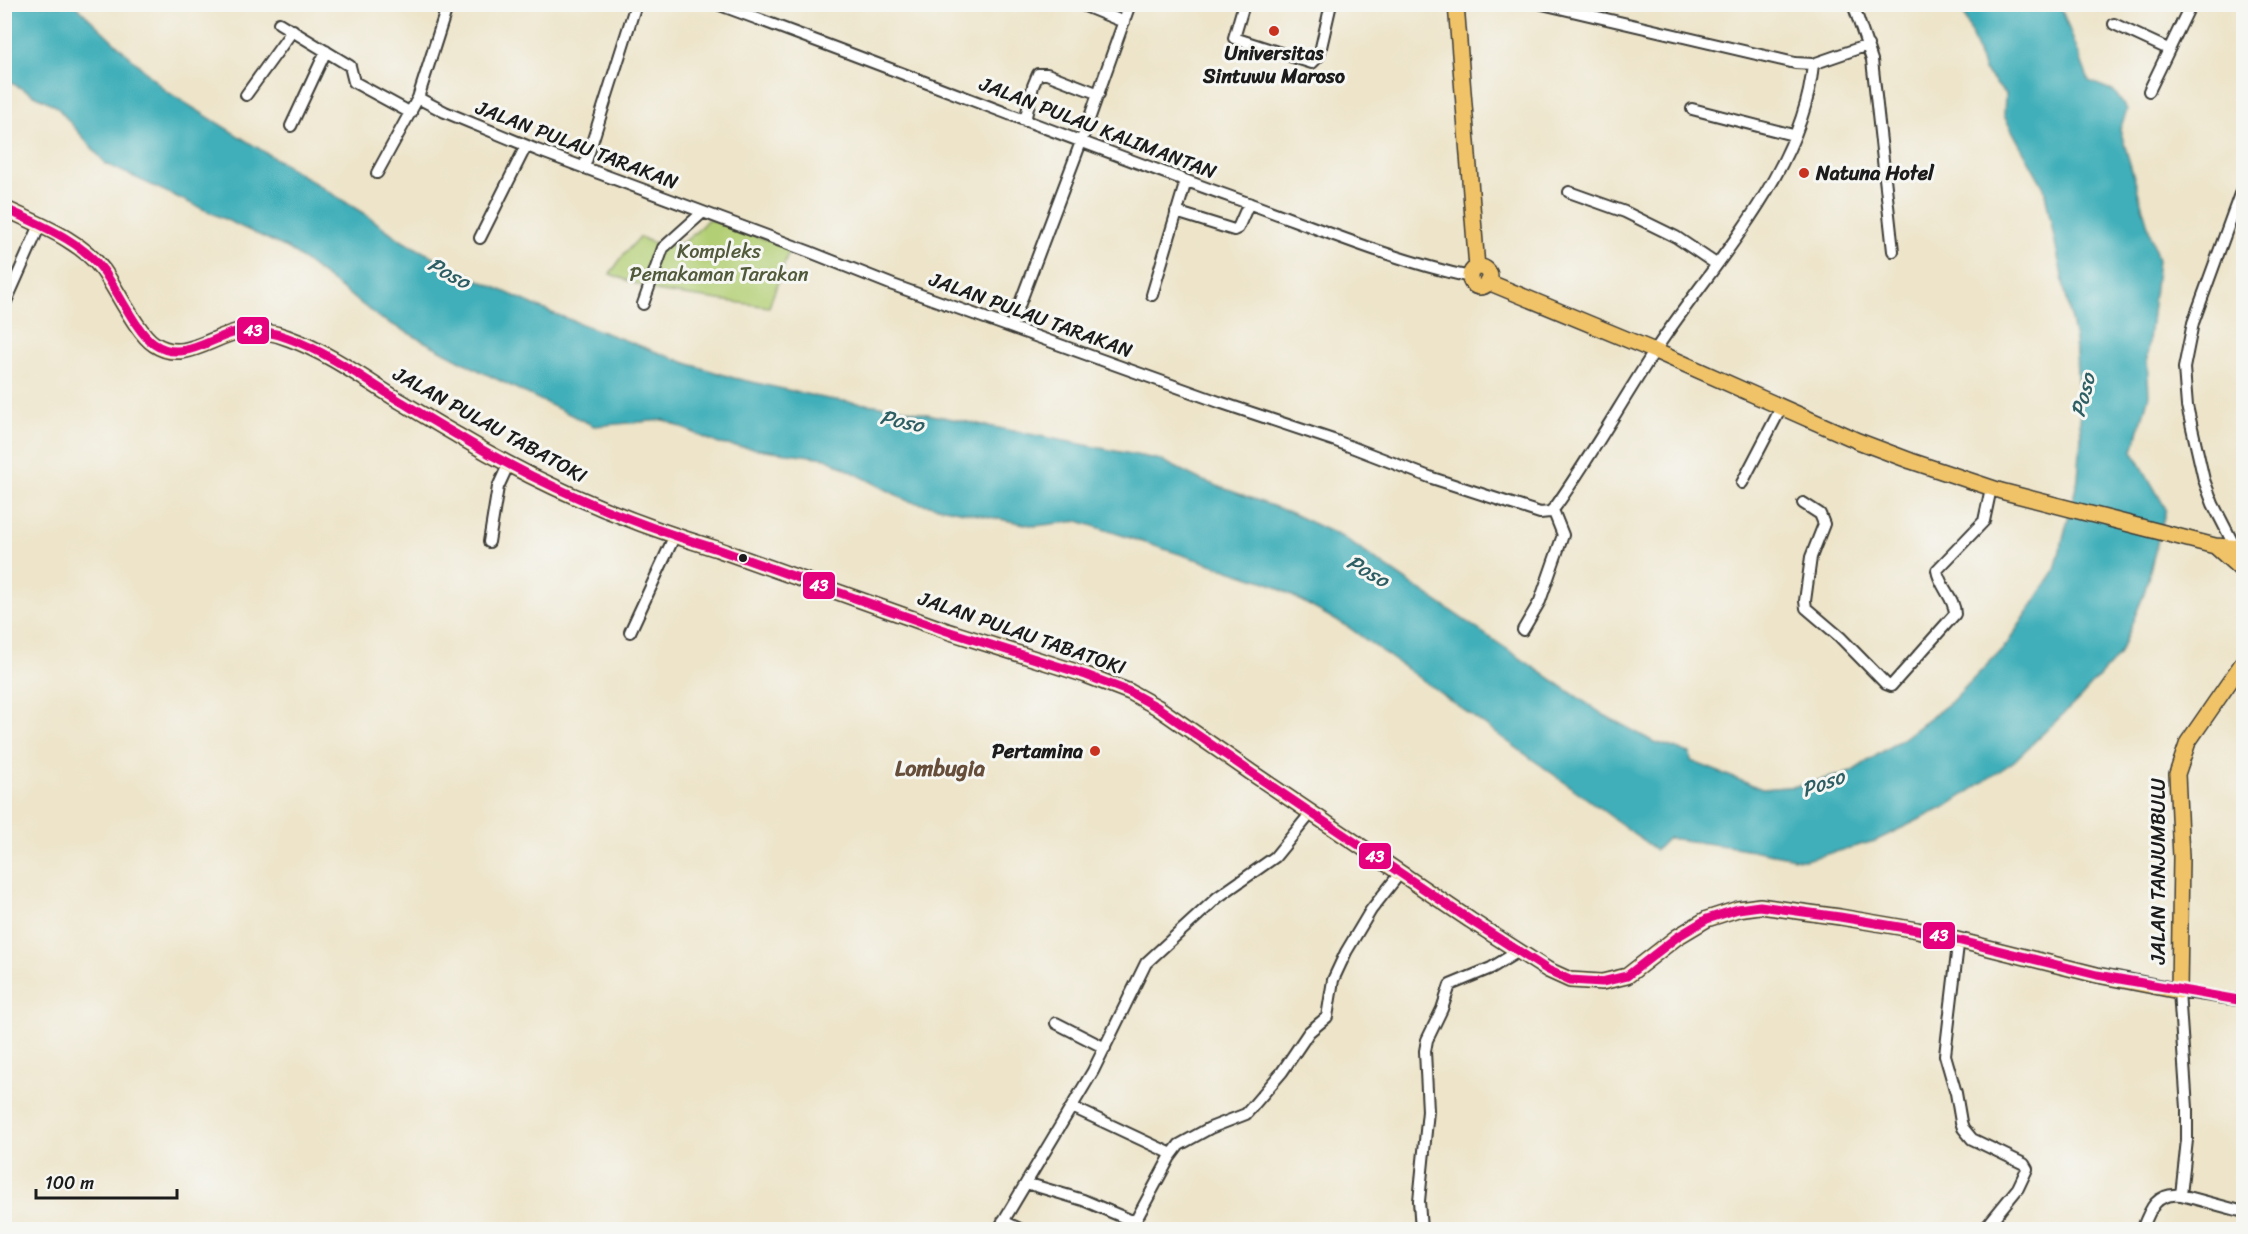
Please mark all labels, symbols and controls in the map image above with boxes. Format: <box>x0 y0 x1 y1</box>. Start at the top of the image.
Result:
marker: Universitas Sintuwu Maroso <box>1267 24 1281 38</box>
place label: Universitas Sintuwu Maroso <box>1202 36 1345 94</box>
street label: JALAN PULAU KALIMANTAN <box>973 66 1222 189</box>
street label: JALAN PULAU TARAKAN <box>470 90 683 200</box>
place label: Natuna Hotel <box>1815 156 1935 191</box>
marker: Natuna Hotel <box>1797 166 1811 180</box>
park label: Kompleks Pemakaman Tarakan <box>630 234 809 292</box>
water label: Poso <box>421 246 479 301</box>
street label: JALAN PULAU TARAKAN <box>923 262 1138 368</box>
line badge: 43 <box>236 316 270 345</box>
text: 43 <box>243 316 263 345</box>
street label: JALAN PULAU TABATOKI <box>386 356 594 493</box>
water label: Poso <box>2059 368 2107 421</box>
water label: Poso <box>877 398 929 444</box>
water label: Poso <box>1340 544 1398 599</box>
unlabelled marker <box>737 552 749 564</box>
line badge: 43 <box>802 571 836 600</box>
text: 43 <box>809 571 829 600</box>
street label: JALAN PULAU TABATOKI <box>913 581 1131 685</box>
place label: Pertamina <box>992 734 1083 769</box>
marker: Pertamina <box>1088 744 1102 758</box>
district label: Lombugia <box>895 749 985 788</box>
water label: Poso <box>1796 757 1851 808</box>
street label: JALAN TANJUMBULU <box>2141 777 2176 965</box>
line badge: 43 <box>1358 842 1392 870</box>
text: 43 <box>1365 842 1385 871</box>
line badge: 43 <box>1922 921 1956 950</box>
text: 43 <box>1929 921 1949 950</box>
scale bar <box>36 1162 177 1200</box>
text: 100 m <box>45 1167 94 1199</box>

